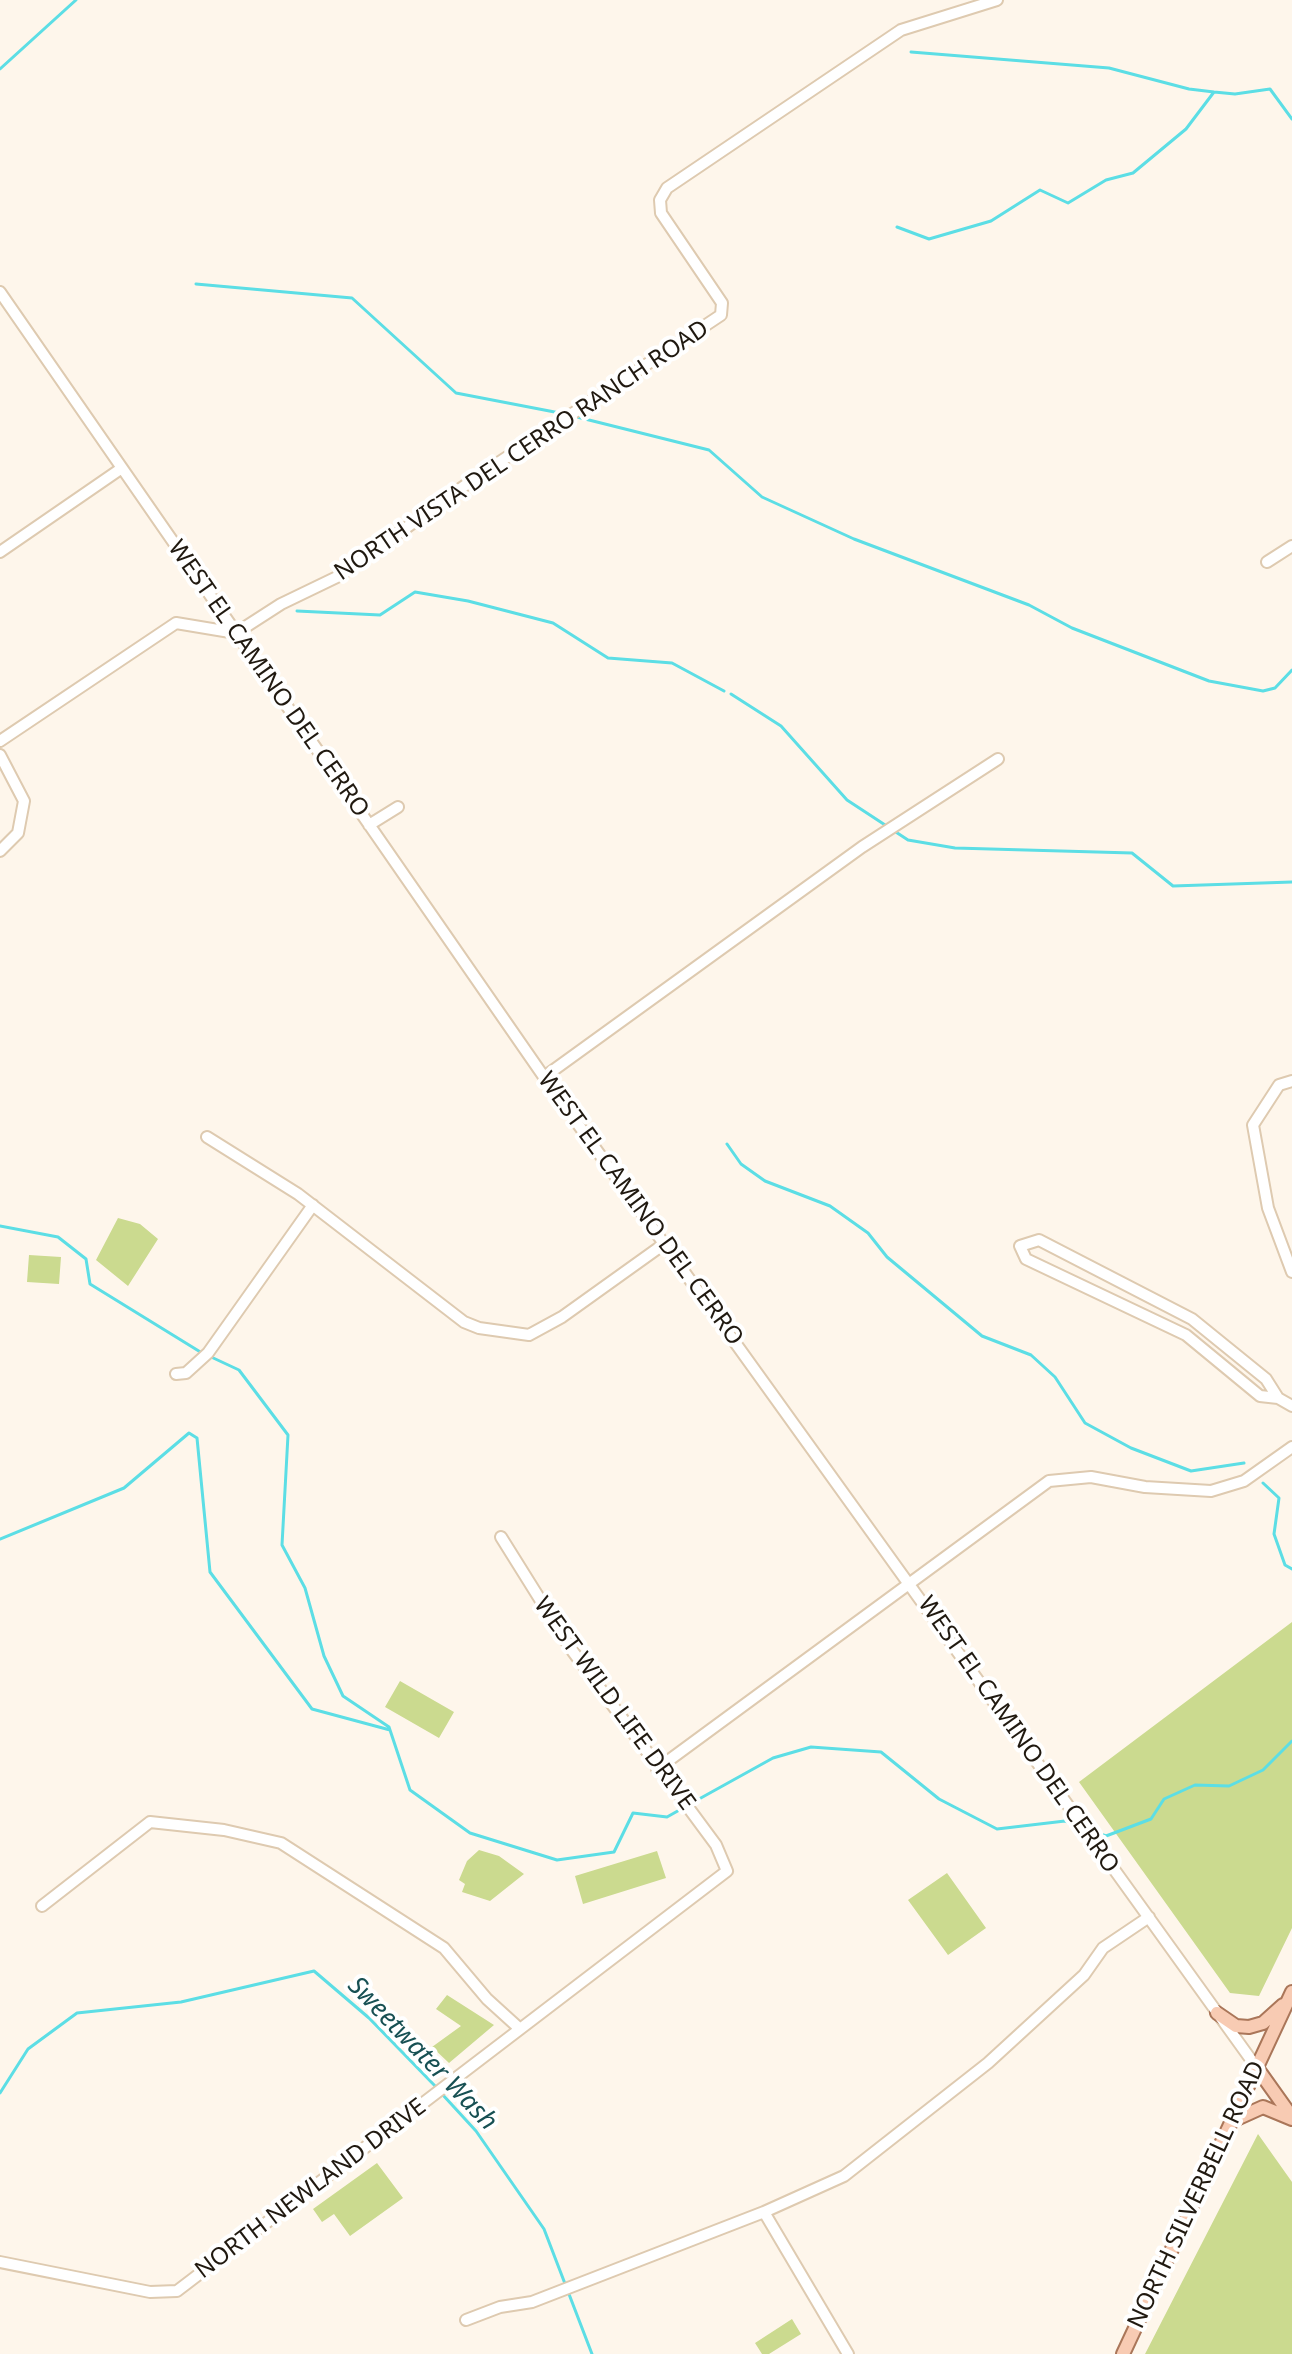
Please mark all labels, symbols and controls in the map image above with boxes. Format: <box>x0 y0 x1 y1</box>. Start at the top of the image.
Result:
street label: NORTH VISTA DEL CERRO RANCH ROAD <box>329 315 715 587</box>
street label: WEST EL CAMINO DEL CERRO <box>161 535 375 823</box>
street label: WEST EL CAMINO DEL CERRO <box>531 1067 749 1351</box>
street label: WEST EL CAMINO DEL CERRO <box>911 1591 1125 1879</box>
street label: WEST WILD LIFE DRIVE <box>527 1592 701 1816</box>
water label: Sweetwater Wash <box>341 1971 503 2137</box>
street label: NORTH SILVERBELL ROAD <box>1122 2057 1272 2333</box>
street label: NORTH NEWLAND DRIVE <box>190 2093 432 2285</box>

